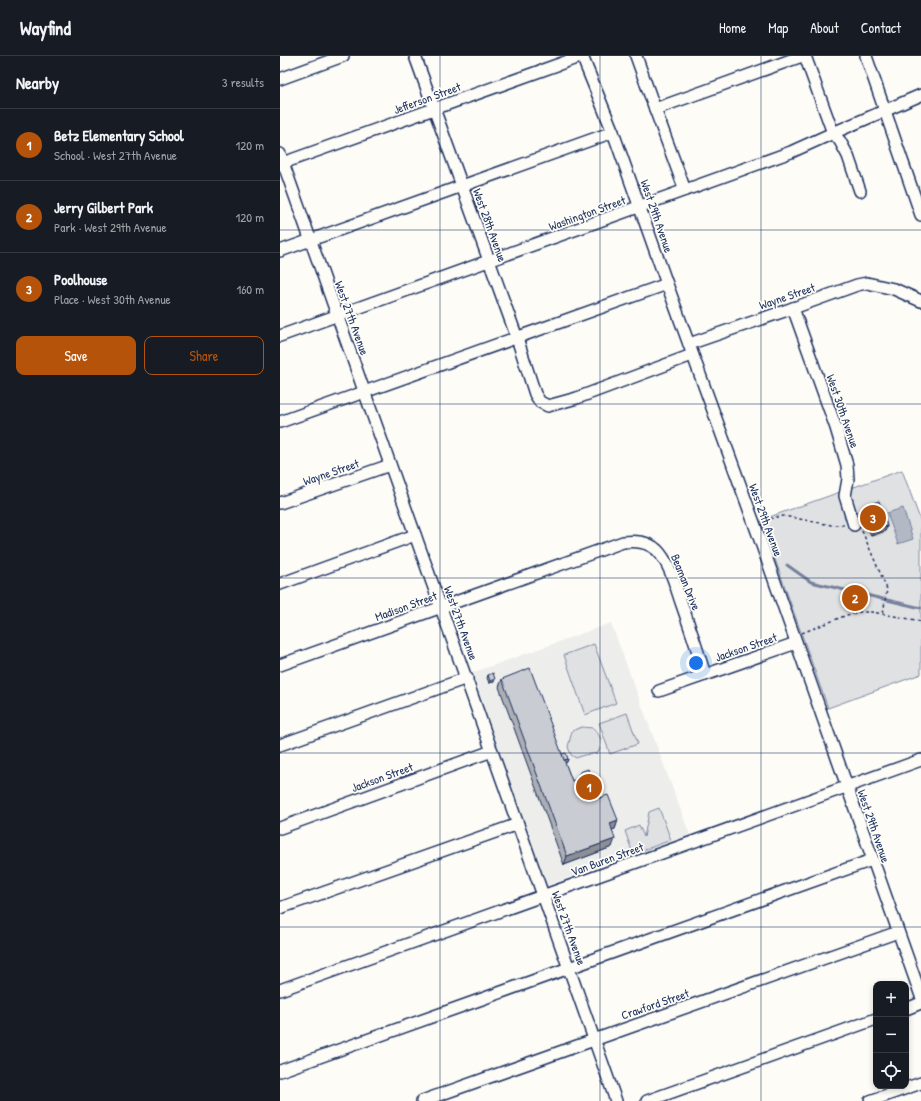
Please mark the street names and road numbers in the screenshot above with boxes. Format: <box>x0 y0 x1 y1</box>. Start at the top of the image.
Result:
street label: Jefferson Street <box>391 78 464 118</box>
street label: West 29th Avenue <box>637 177 677 255</box>
street label: West 28th Avenue <box>469 186 511 264</box>
street label: Washington Street <box>546 191 628 235</box>
street label: Wayne Street <box>757 278 818 313</box>
street label: West 27th Avenue <box>331 279 373 358</box>
street label: West 30th Avenue <box>822 372 864 450</box>
street label: Wayne Street <box>301 454 362 489</box>
street label: West 29th Avenue <box>745 481 787 559</box>
street label: Beaman Drive <box>667 551 705 613</box>
street label: West 27th Avenue <box>440 584 482 663</box>
street label: Madison Street <box>373 587 440 625</box>
street label: Jackson Street <box>713 628 780 666</box>
street label: Jackson Street <box>349 758 416 796</box>
street label: West 29th Avenue <box>854 787 894 865</box>
street label: Van Buren Street <box>568 838 646 880</box>
street label: West 27th Avenue <box>548 889 590 968</box>
street label: Crawford Street <box>619 984 692 1024</box>

